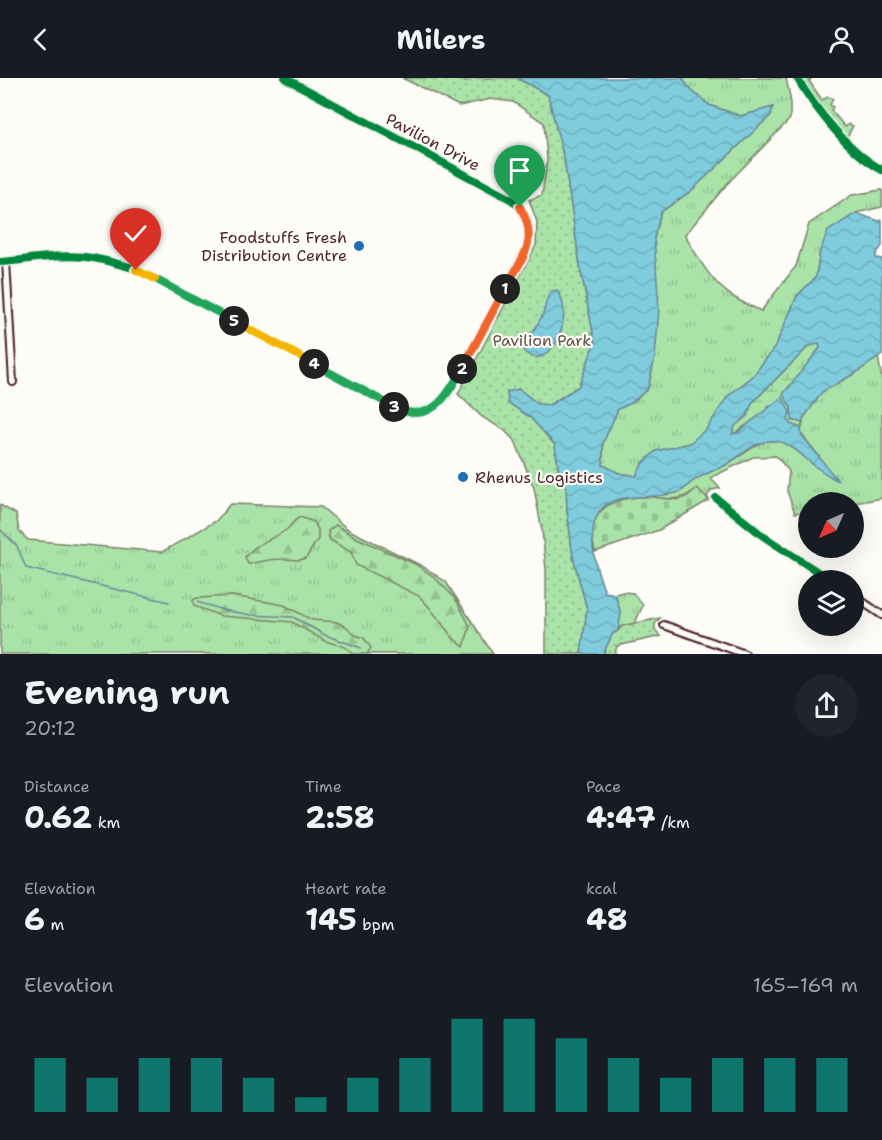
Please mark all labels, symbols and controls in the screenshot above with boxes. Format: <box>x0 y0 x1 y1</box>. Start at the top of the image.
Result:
text: Milers <box>397 21 486 58</box>
icon: back <box>24 23 57 56</box>
icon: person <box>825 23 858 56</box>
street label: Pavilion Drive <box>382 108 484 176</box>
pin <box>494 145 545 207</box>
icon: arrive <box>503 154 536 187</box>
pin <box>110 208 161 270</box>
icon: check <box>119 217 152 250</box>
place label: Foodstuffs Fresh Distribution Centre <box>201 227 347 266</box>
marker: Foodstuffs Fresh Distribution Centre <box>352 239 366 253</box>
pin: 1 <box>490 274 520 304</box>
text: 1 <box>501 278 509 299</box>
pin: 5 <box>219 306 249 336</box>
text: 5 <box>229 310 239 331</box>
park label: Pavilion Park <box>492 330 592 351</box>
pin: 4 <box>299 349 329 379</box>
text: 4 <box>308 353 320 374</box>
pin: 2 <box>447 354 477 384</box>
text: 2 <box>456 358 468 379</box>
pin: 3 <box>379 392 409 422</box>
text: 3 <box>388 396 400 417</box>
place label: Rhenus Logistics <box>475 467 603 488</box>
marker: Rhenus Logistics <box>456 470 470 484</box>
north arrow <box>798 492 864 558</box>
map controls <box>798 492 864 636</box>
button: layers <box>798 570 864 636</box>
text: Evening run <box>24 670 230 715</box>
button: share <box>795 674 858 737</box>
text: 20:12 <box>24 715 76 741</box>
text: Distance <box>24 776 90 797</box>
text: Time <box>305 776 342 797</box>
text: Pace <box>586 776 621 797</box>
text: 0.62 <box>24 797 92 838</box>
text: 2:58 <box>305 797 375 838</box>
text: 4:47 <box>586 797 656 838</box>
text: km <box>92 812 120 833</box>
text: /km <box>656 812 690 833</box>
text: Elevation <box>24 878 96 899</box>
text: Heart rate <box>305 878 387 899</box>
text: kcal <box>586 878 617 899</box>
text: 6 <box>24 899 45 940</box>
text: 145 <box>305 899 357 940</box>
text: 48 <box>586 899 628 940</box>
text: m <box>45 914 64 935</box>
text: bpm <box>357 914 394 935</box>
text: Elevation <box>24 972 114 998</box>
text: 165–169 m <box>753 972 858 998</box>

